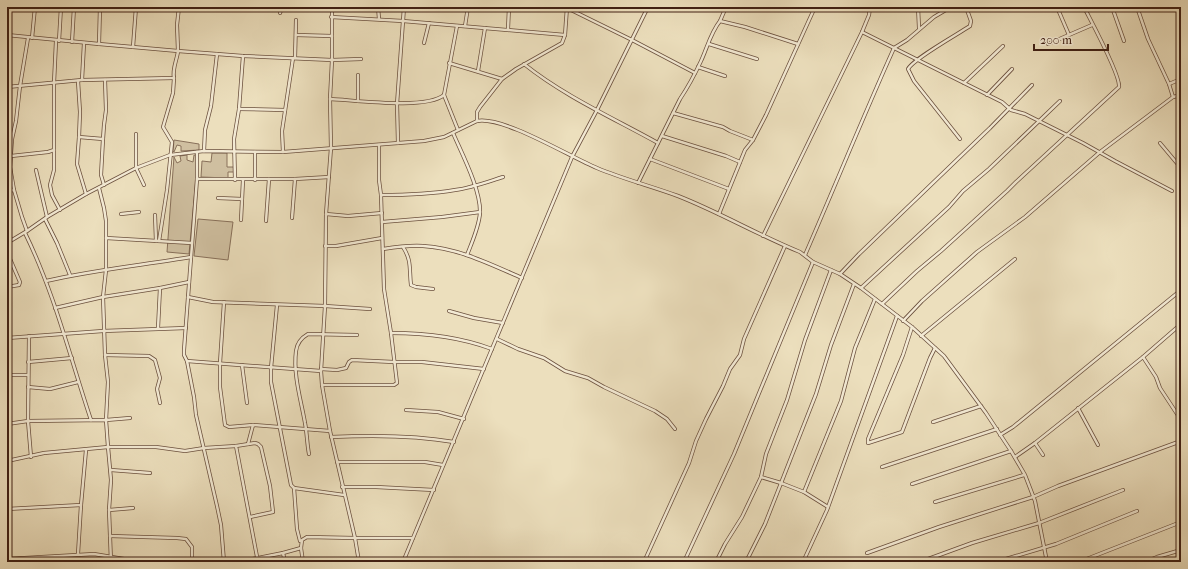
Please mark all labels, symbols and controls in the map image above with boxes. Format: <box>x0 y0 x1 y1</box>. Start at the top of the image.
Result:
scale bar <box>1034 26 1108 52</box>
text: 200 m <box>1040 33 1072 47</box>

